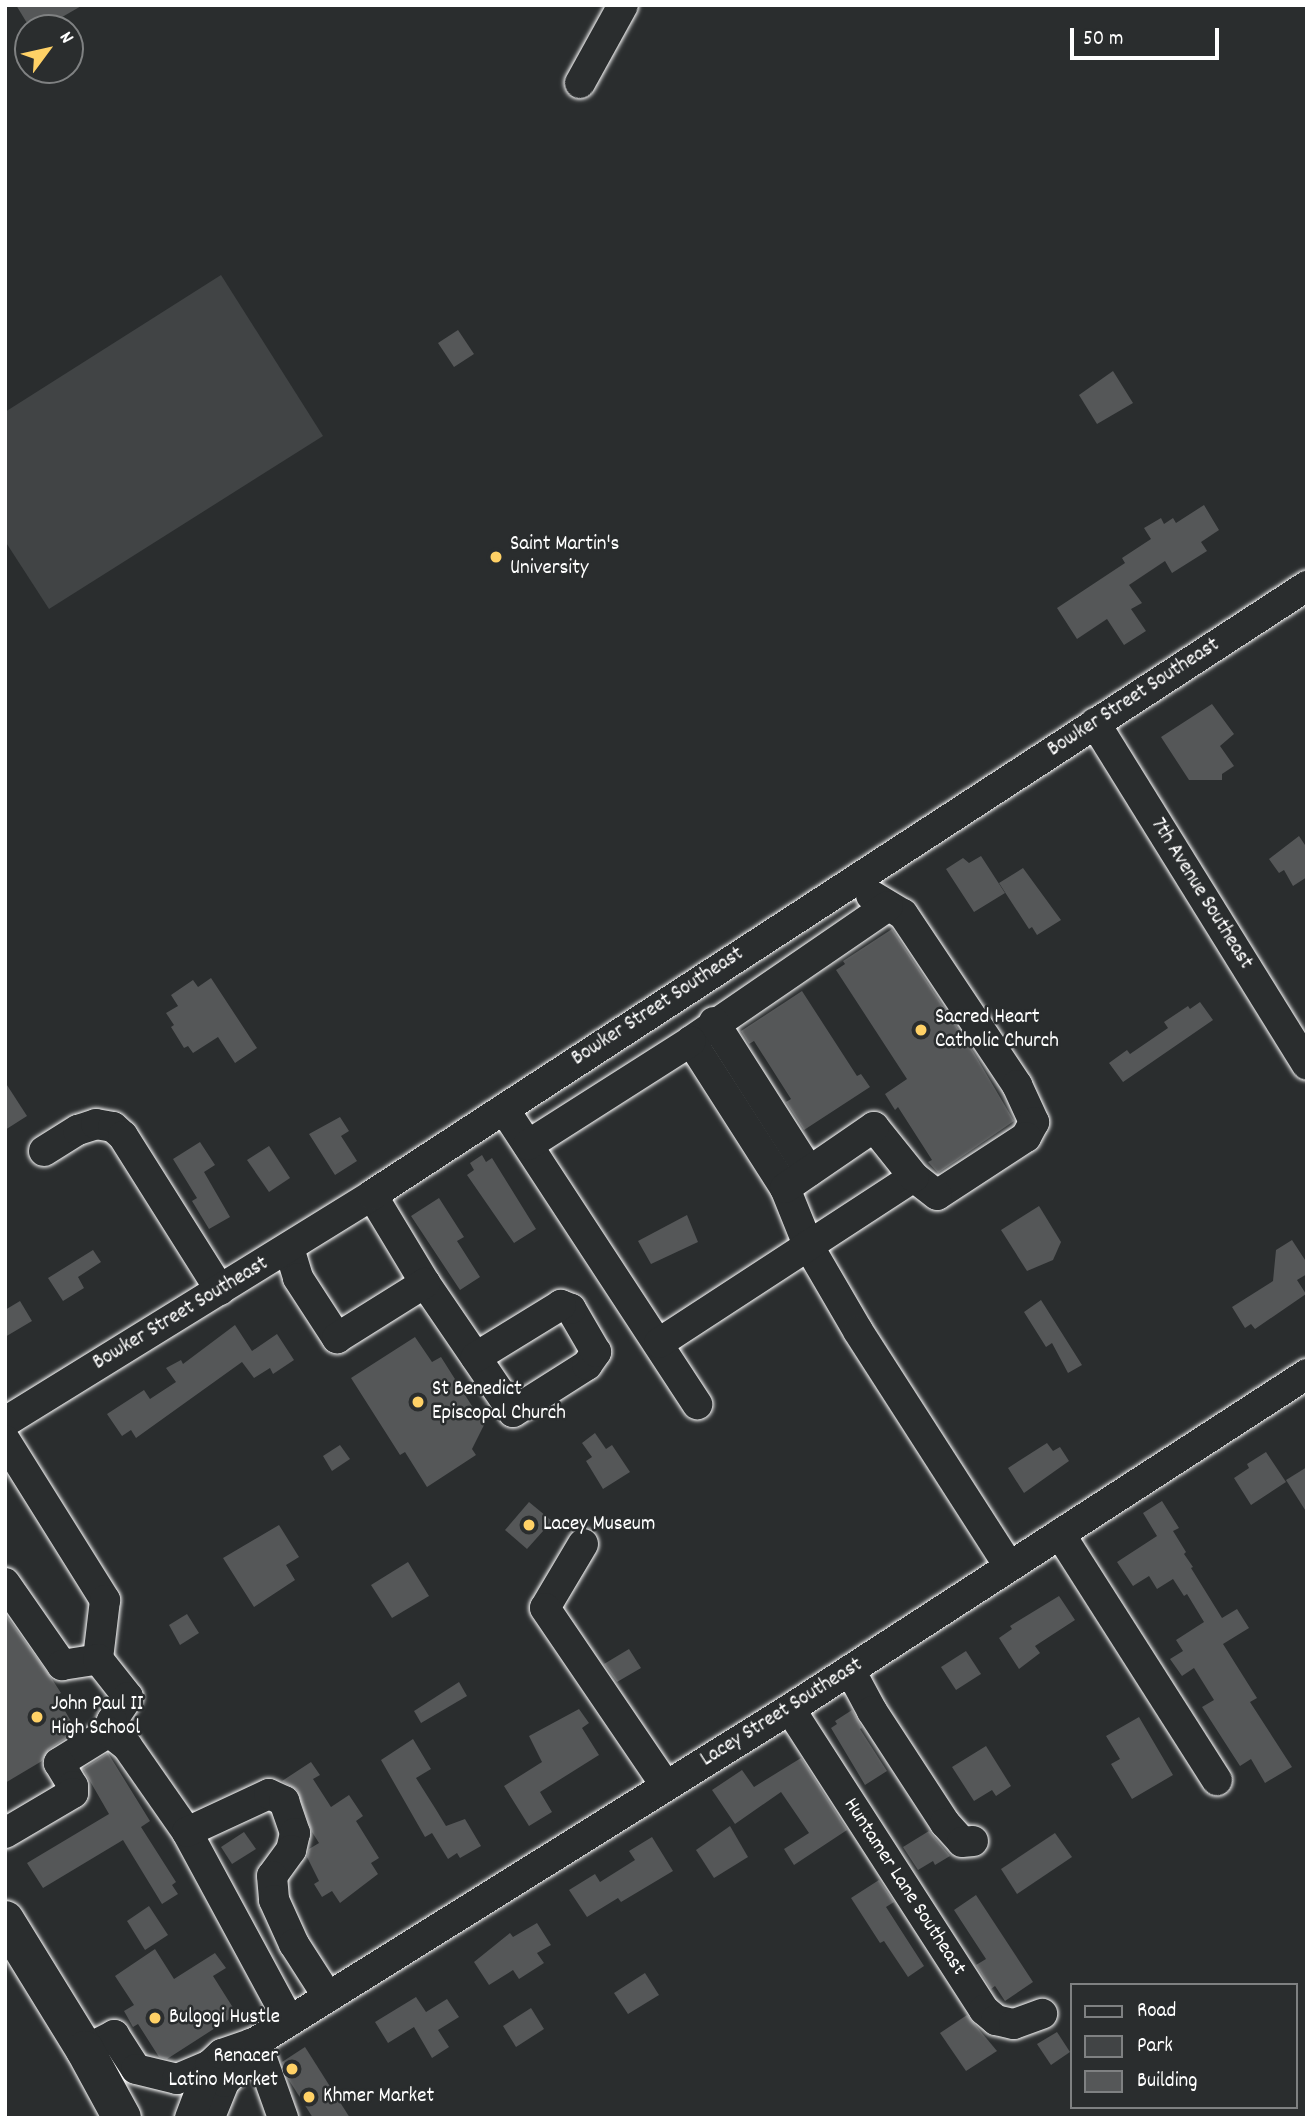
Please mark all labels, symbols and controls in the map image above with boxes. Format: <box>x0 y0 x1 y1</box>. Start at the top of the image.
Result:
north arrow <box>14 14 84 84</box>
scale bar <box>1074 14 1223 58</box>
text: 50 m <box>1083 25 1123 55</box>
text: N <box>51 27 79 50</box>
place label: Saint Martin's University <box>510 532 619 582</box>
marker: Saint Martin's University <box>488 549 504 565</box>
street label: Bowker Street Southeast <box>1043 633 1225 763</box>
street label: 7th Avenue Southeast <box>1144 814 1258 974</box>
street label: Bowker Street Southeast <box>567 942 749 1072</box>
place label: Sacred Heart Catholic Church <box>935 1005 1059 1055</box>
marker: Sacred Heart Catholic Church <box>913 1022 929 1038</box>
street label: Bowker Street Southeast <box>89 1252 273 1376</box>
place label: St Benedict Episcopal Church <box>432 1377 566 1427</box>
marker: St Benedict Episcopal Church <box>410 1394 426 1410</box>
place label: Lacey Museum <box>543 1512 655 1538</box>
marker: Lacey Museum <box>521 1517 537 1533</box>
street label: Lacey Street Southeast <box>696 1653 868 1773</box>
place label: John Paul II High School <box>51 1692 143 1742</box>
marker: John Paul II High School <box>29 1709 45 1725</box>
street label: Huntamer Lane Southeast <box>837 1794 971 1980</box>
legend <box>1070 1983 1298 2109</box>
text: Road <box>1137 1997 1176 2027</box>
place label: Bulgogi Hustle <box>169 2005 280 2031</box>
marker: Bulgogi Hustle <box>147 2010 163 2026</box>
text: Park <box>1137 2032 1173 2062</box>
place label: Renacer Latino Market <box>169 2044 278 2094</box>
marker: Renacer Latino Market <box>284 2061 300 2077</box>
text: Building <box>1137 2067 1197 2097</box>
place label: Khmer Market <box>323 2084 434 2110</box>
marker: Khmer Market <box>301 2089 317 2105</box>

